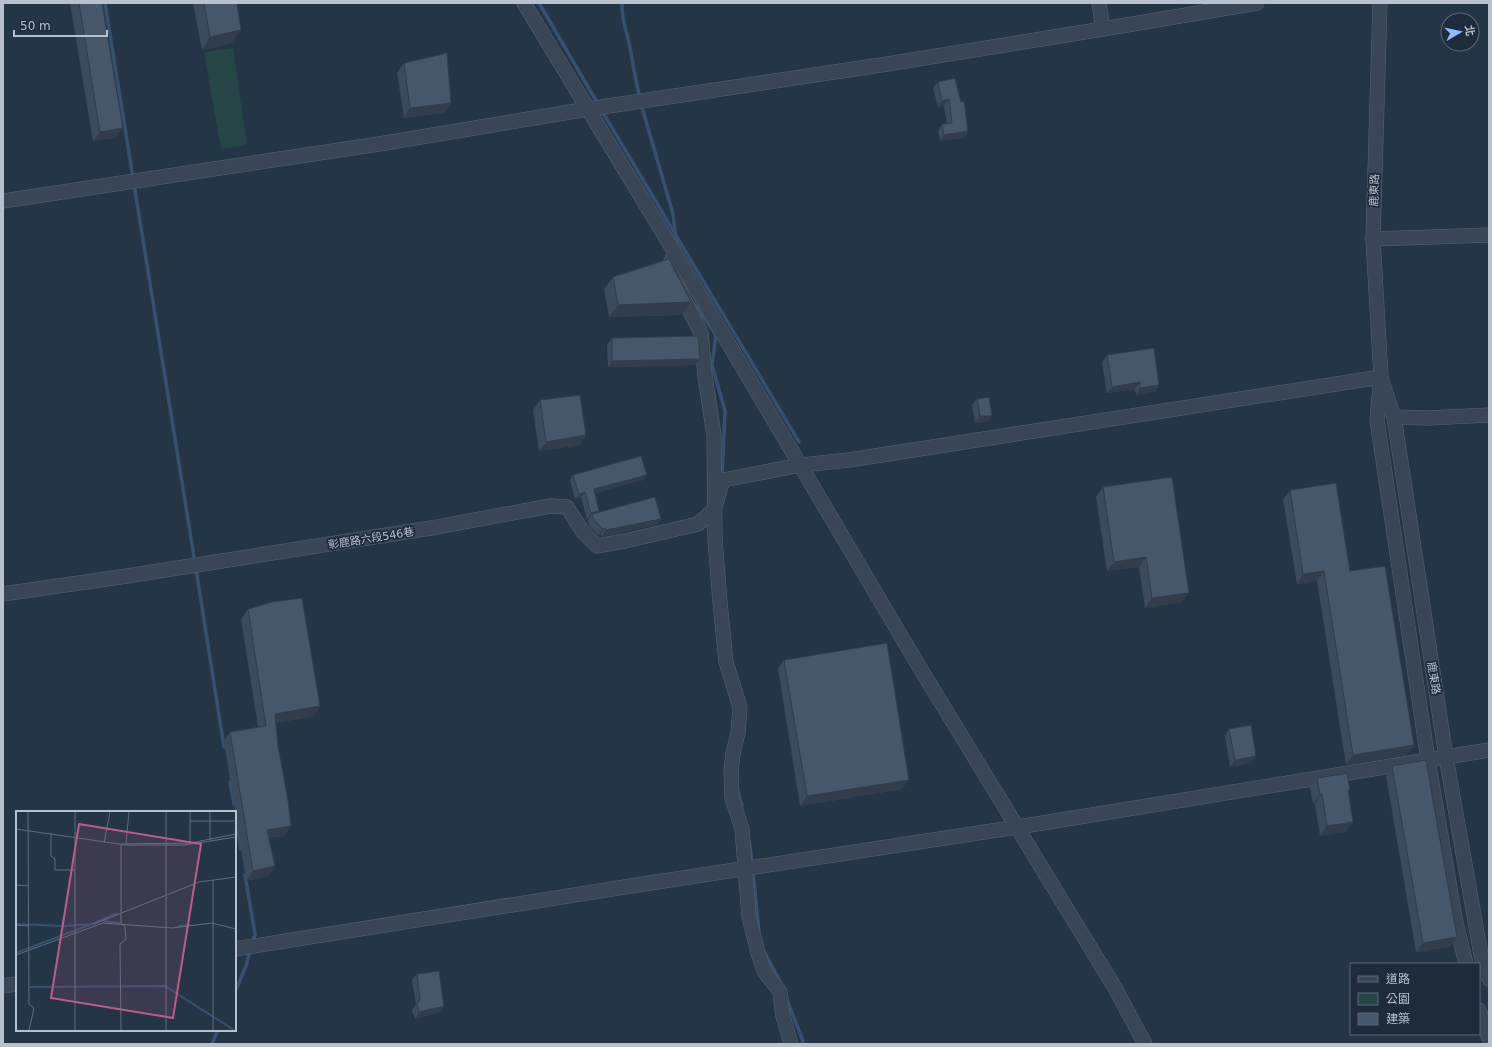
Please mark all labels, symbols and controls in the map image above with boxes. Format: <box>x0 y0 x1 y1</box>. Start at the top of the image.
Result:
scale bar <box>14 12 107 38</box>
north arrow <box>1440 12 1480 52</box>
text: 50 m <box>20 19 51 33</box>
text: 北 <box>1462 24 1477 37</box>
street label: 鹿東路 <box>1367 173 1382 207</box>
street label: 彰鹿路六段546巷 <box>327 525 415 552</box>
street label: 鹿東路 <box>1425 661 1443 695</box>
inset map <box>16 811 236 1031</box>
legend <box>1350 963 1480 1035</box>
text: 道路 <box>1386 972 1410 986</box>
text: 公園 <box>1386 992 1410 1006</box>
text: 建築 <box>1386 1012 1410 1026</box>

